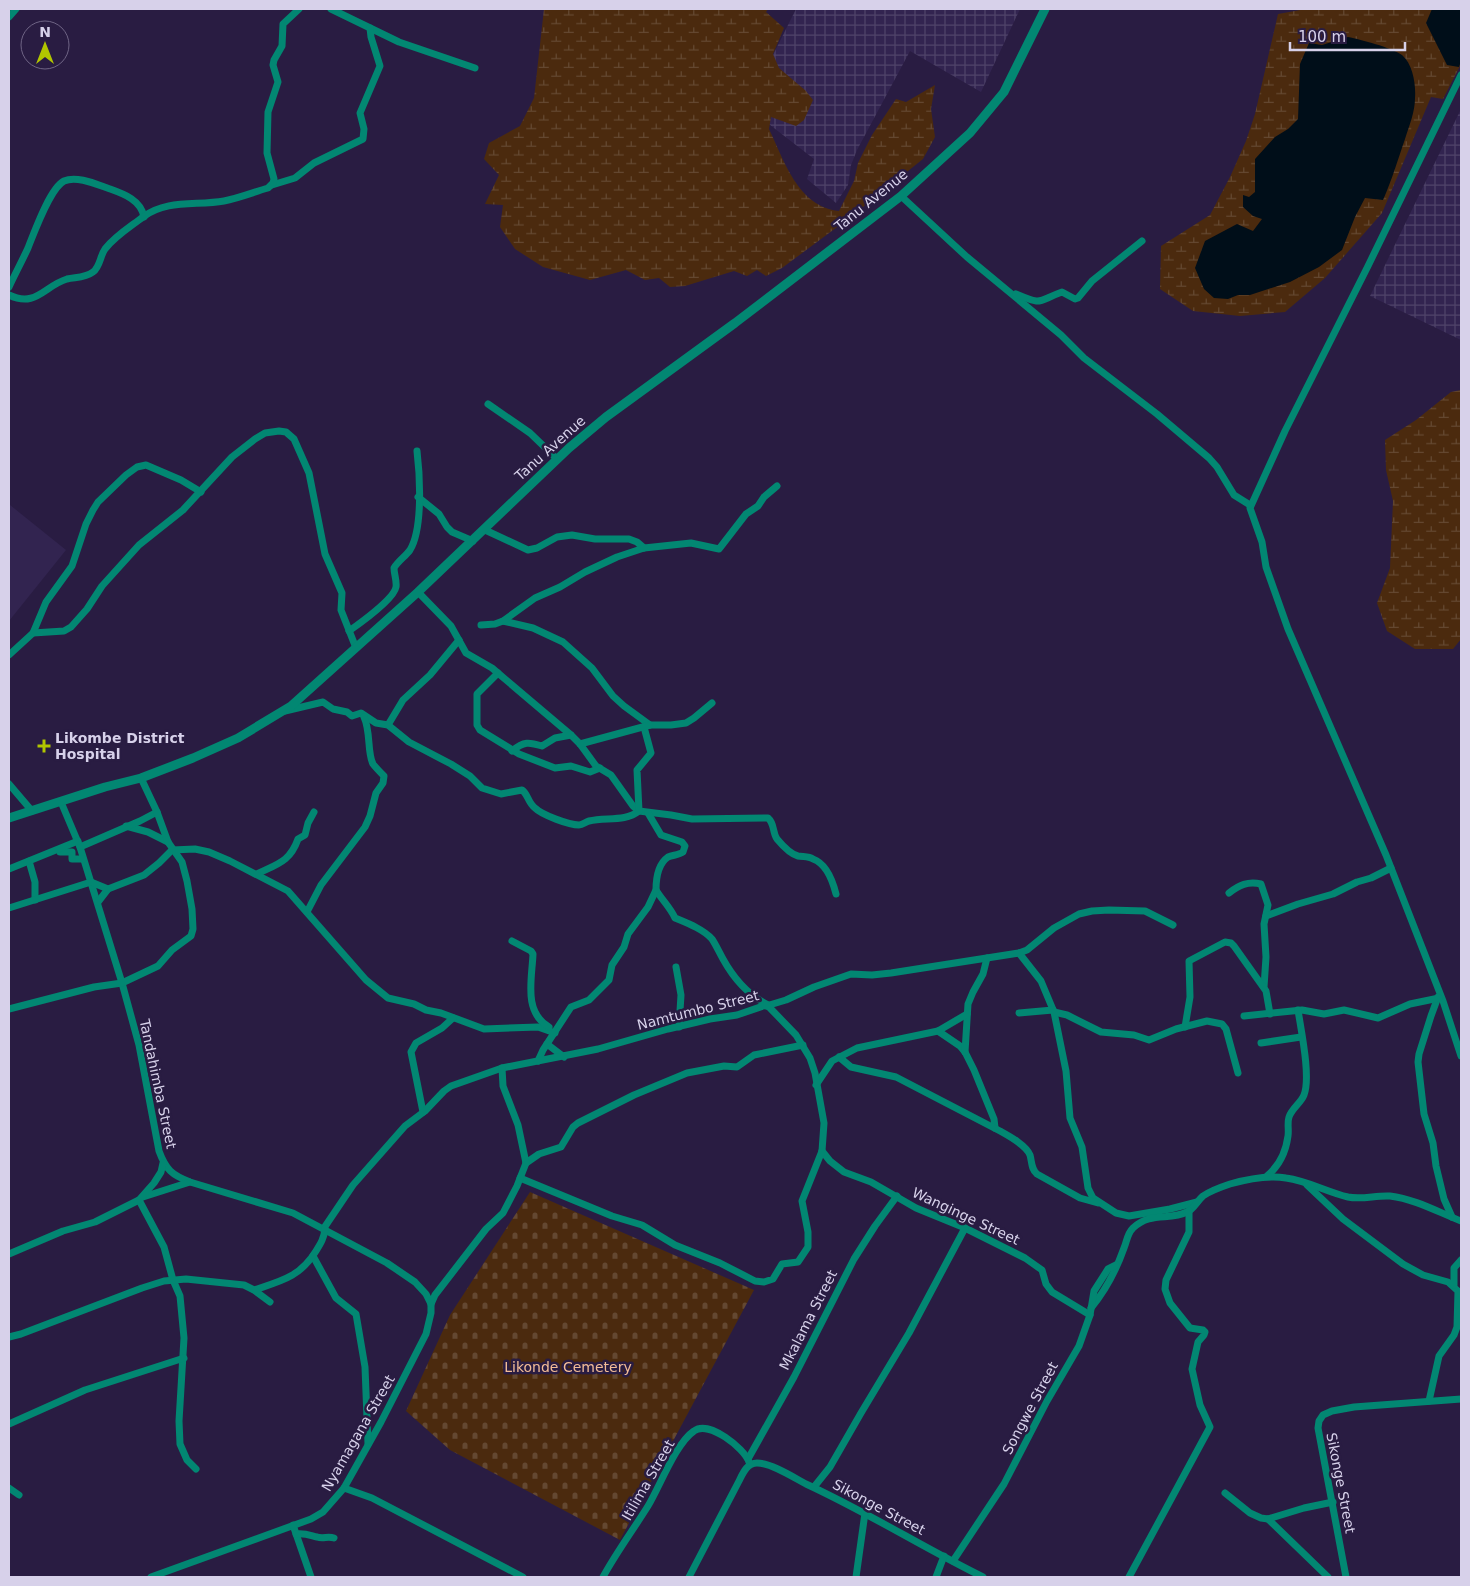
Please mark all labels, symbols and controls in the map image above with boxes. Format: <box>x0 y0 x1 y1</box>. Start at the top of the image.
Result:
north arrow <box>20 20 70 70</box>
scale bar <box>1290 20 1405 52</box>
text: N <box>39 24 51 40</box>
text: 100 m <box>1298 28 1346 46</box>
street label: Tanu Avenue <box>831 166 911 235</box>
street label: Tanu Avenue <box>511 412 588 484</box>
place label: Likombe District Hospital <box>55 730 185 762</box>
marker: Likombe District Hospital <box>37 739 51 753</box>
street label: Namtumbo Street <box>635 987 761 1033</box>
street label: Tandahimba Street <box>136 1017 180 1151</box>
street label: Wanginge Street <box>910 1184 1023 1248</box>
street label: Mkalama Street <box>776 1267 840 1373</box>
park label: Likonde Cemetery <box>504 1359 632 1375</box>
street label: Songwe Street <box>999 1359 1061 1457</box>
street label: Nyamagana Street <box>318 1372 398 1494</box>
street label: Sikonge Street <box>1323 1431 1359 1535</box>
street label: Itilima Street <box>618 1436 678 1523</box>
street label: Sikonge Street <box>830 1476 928 1538</box>

